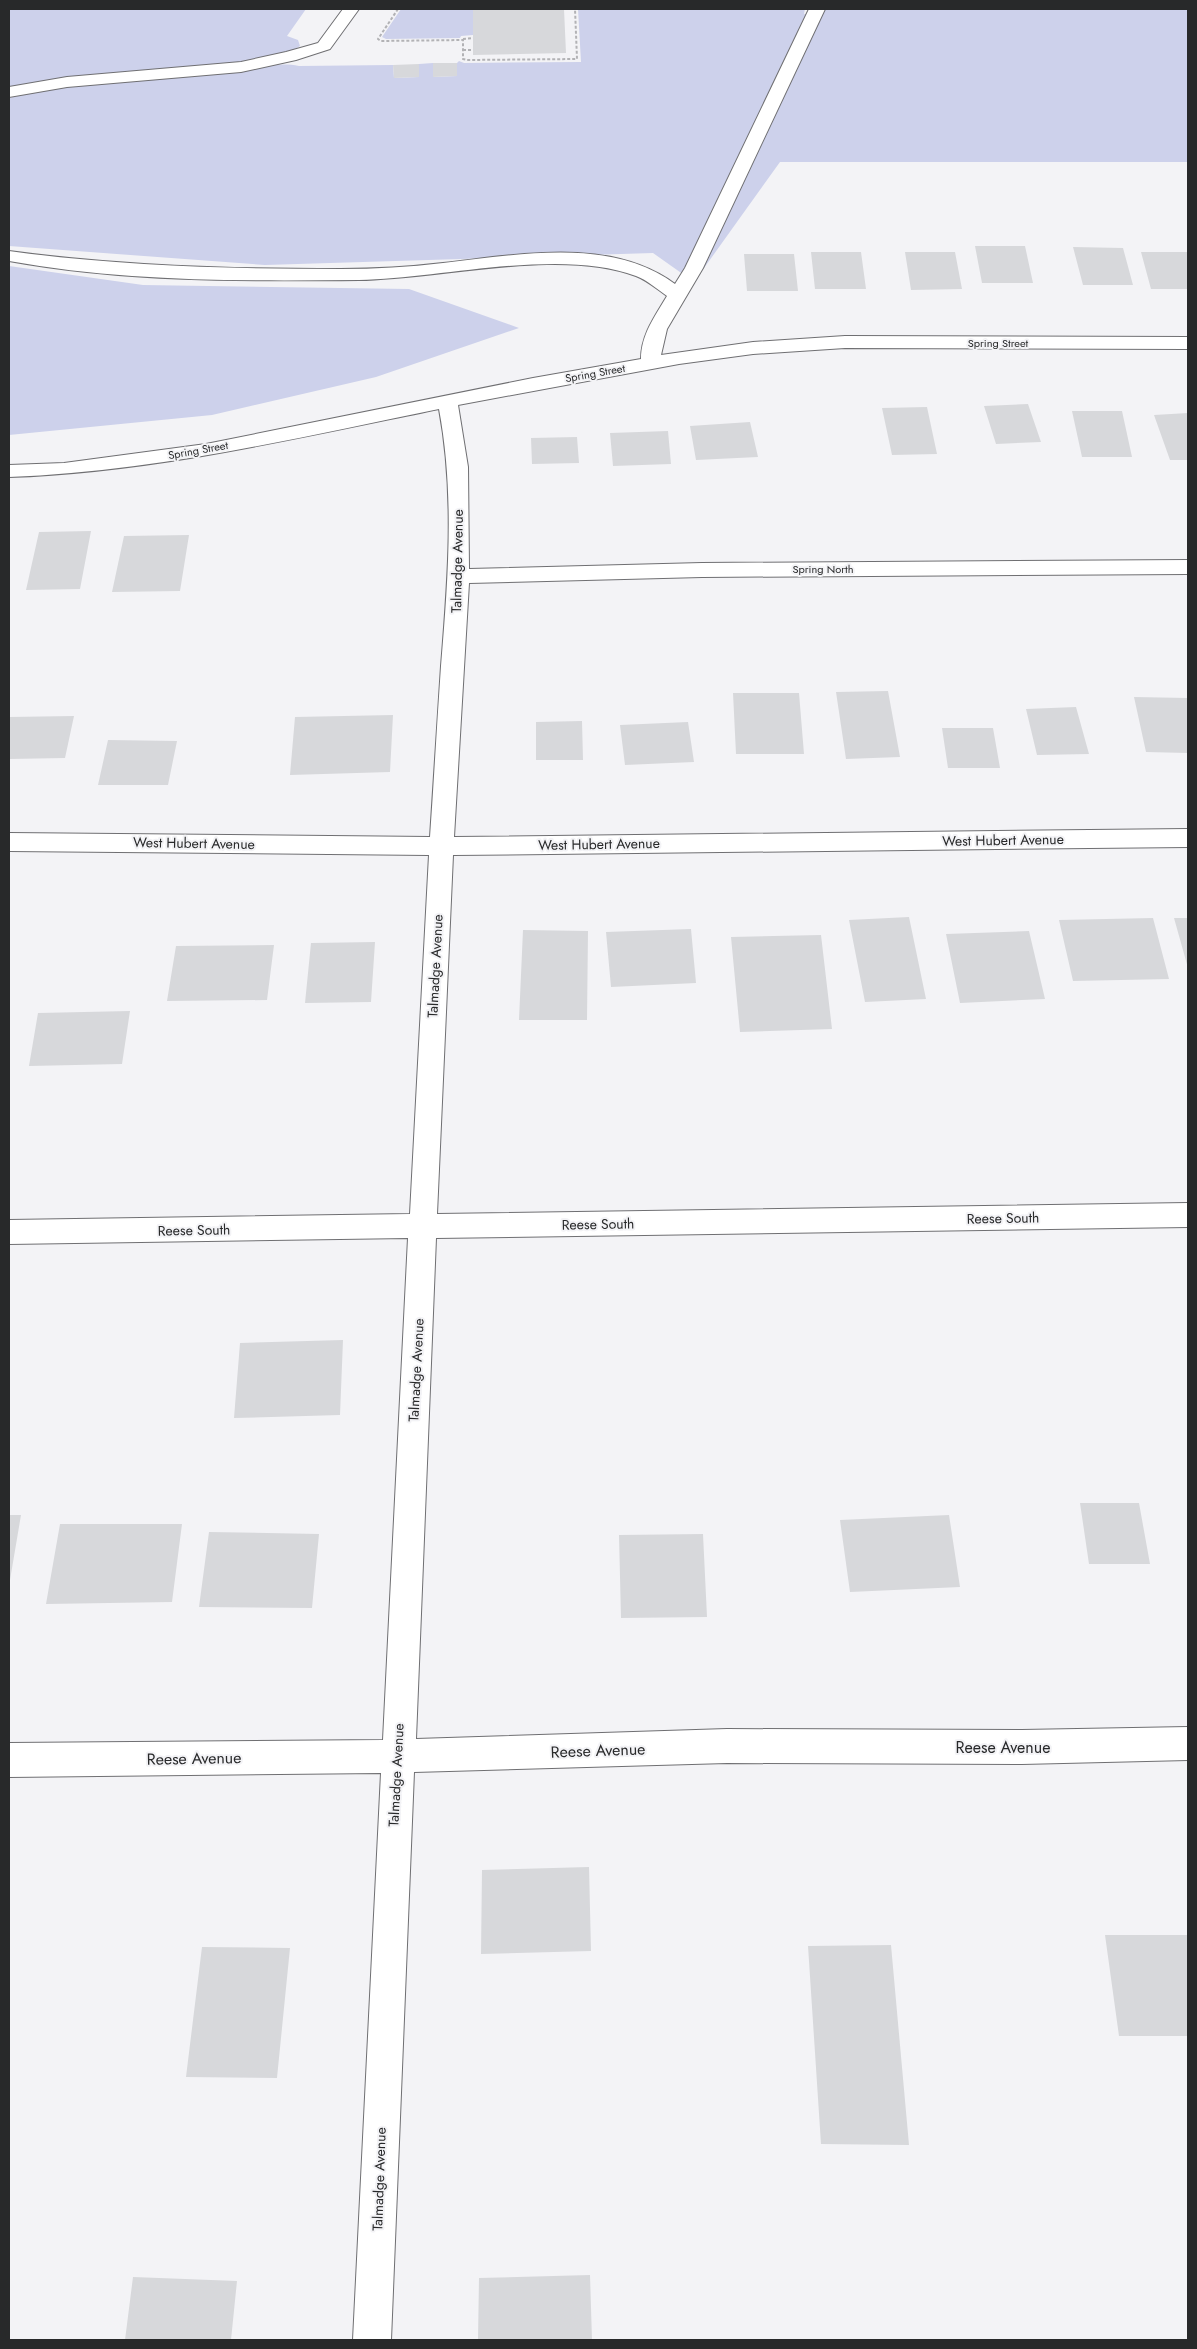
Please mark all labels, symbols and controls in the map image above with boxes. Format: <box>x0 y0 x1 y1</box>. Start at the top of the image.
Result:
street label: Spring Street <box>968 335 1029 351</box>
street label: Spring Street <box>564 360 627 386</box>
street label: Spring Street <box>167 437 230 463</box>
street label: Talmadge Avenue <box>446 509 468 613</box>
street label: Spring North <box>793 561 854 577</box>
street label: West Hubert Avenue <box>942 829 1064 851</box>
street label: West Hubert Avenue <box>133 832 255 854</box>
street label: West Hubert Avenue <box>538 833 660 855</box>
street label: Talmadge Avenue <box>422 914 448 1018</box>
street label: Reese South <box>966 1207 1040 1229</box>
street label: Reese South <box>561 1213 635 1235</box>
street label: Reese South <box>157 1219 231 1241</box>
street label: Talmadge Avenue <box>403 1318 429 1422</box>
street label: Talmadge Avenue <box>383 1723 409 1827</box>
street label: Reese Avenue <box>956 1736 1050 1759</box>
street label: Reese Avenue <box>550 1737 646 1764</box>
street label: Reese Avenue <box>146 1746 242 1771</box>
street label: Talmadge Avenue <box>367 2127 391 2231</box>

